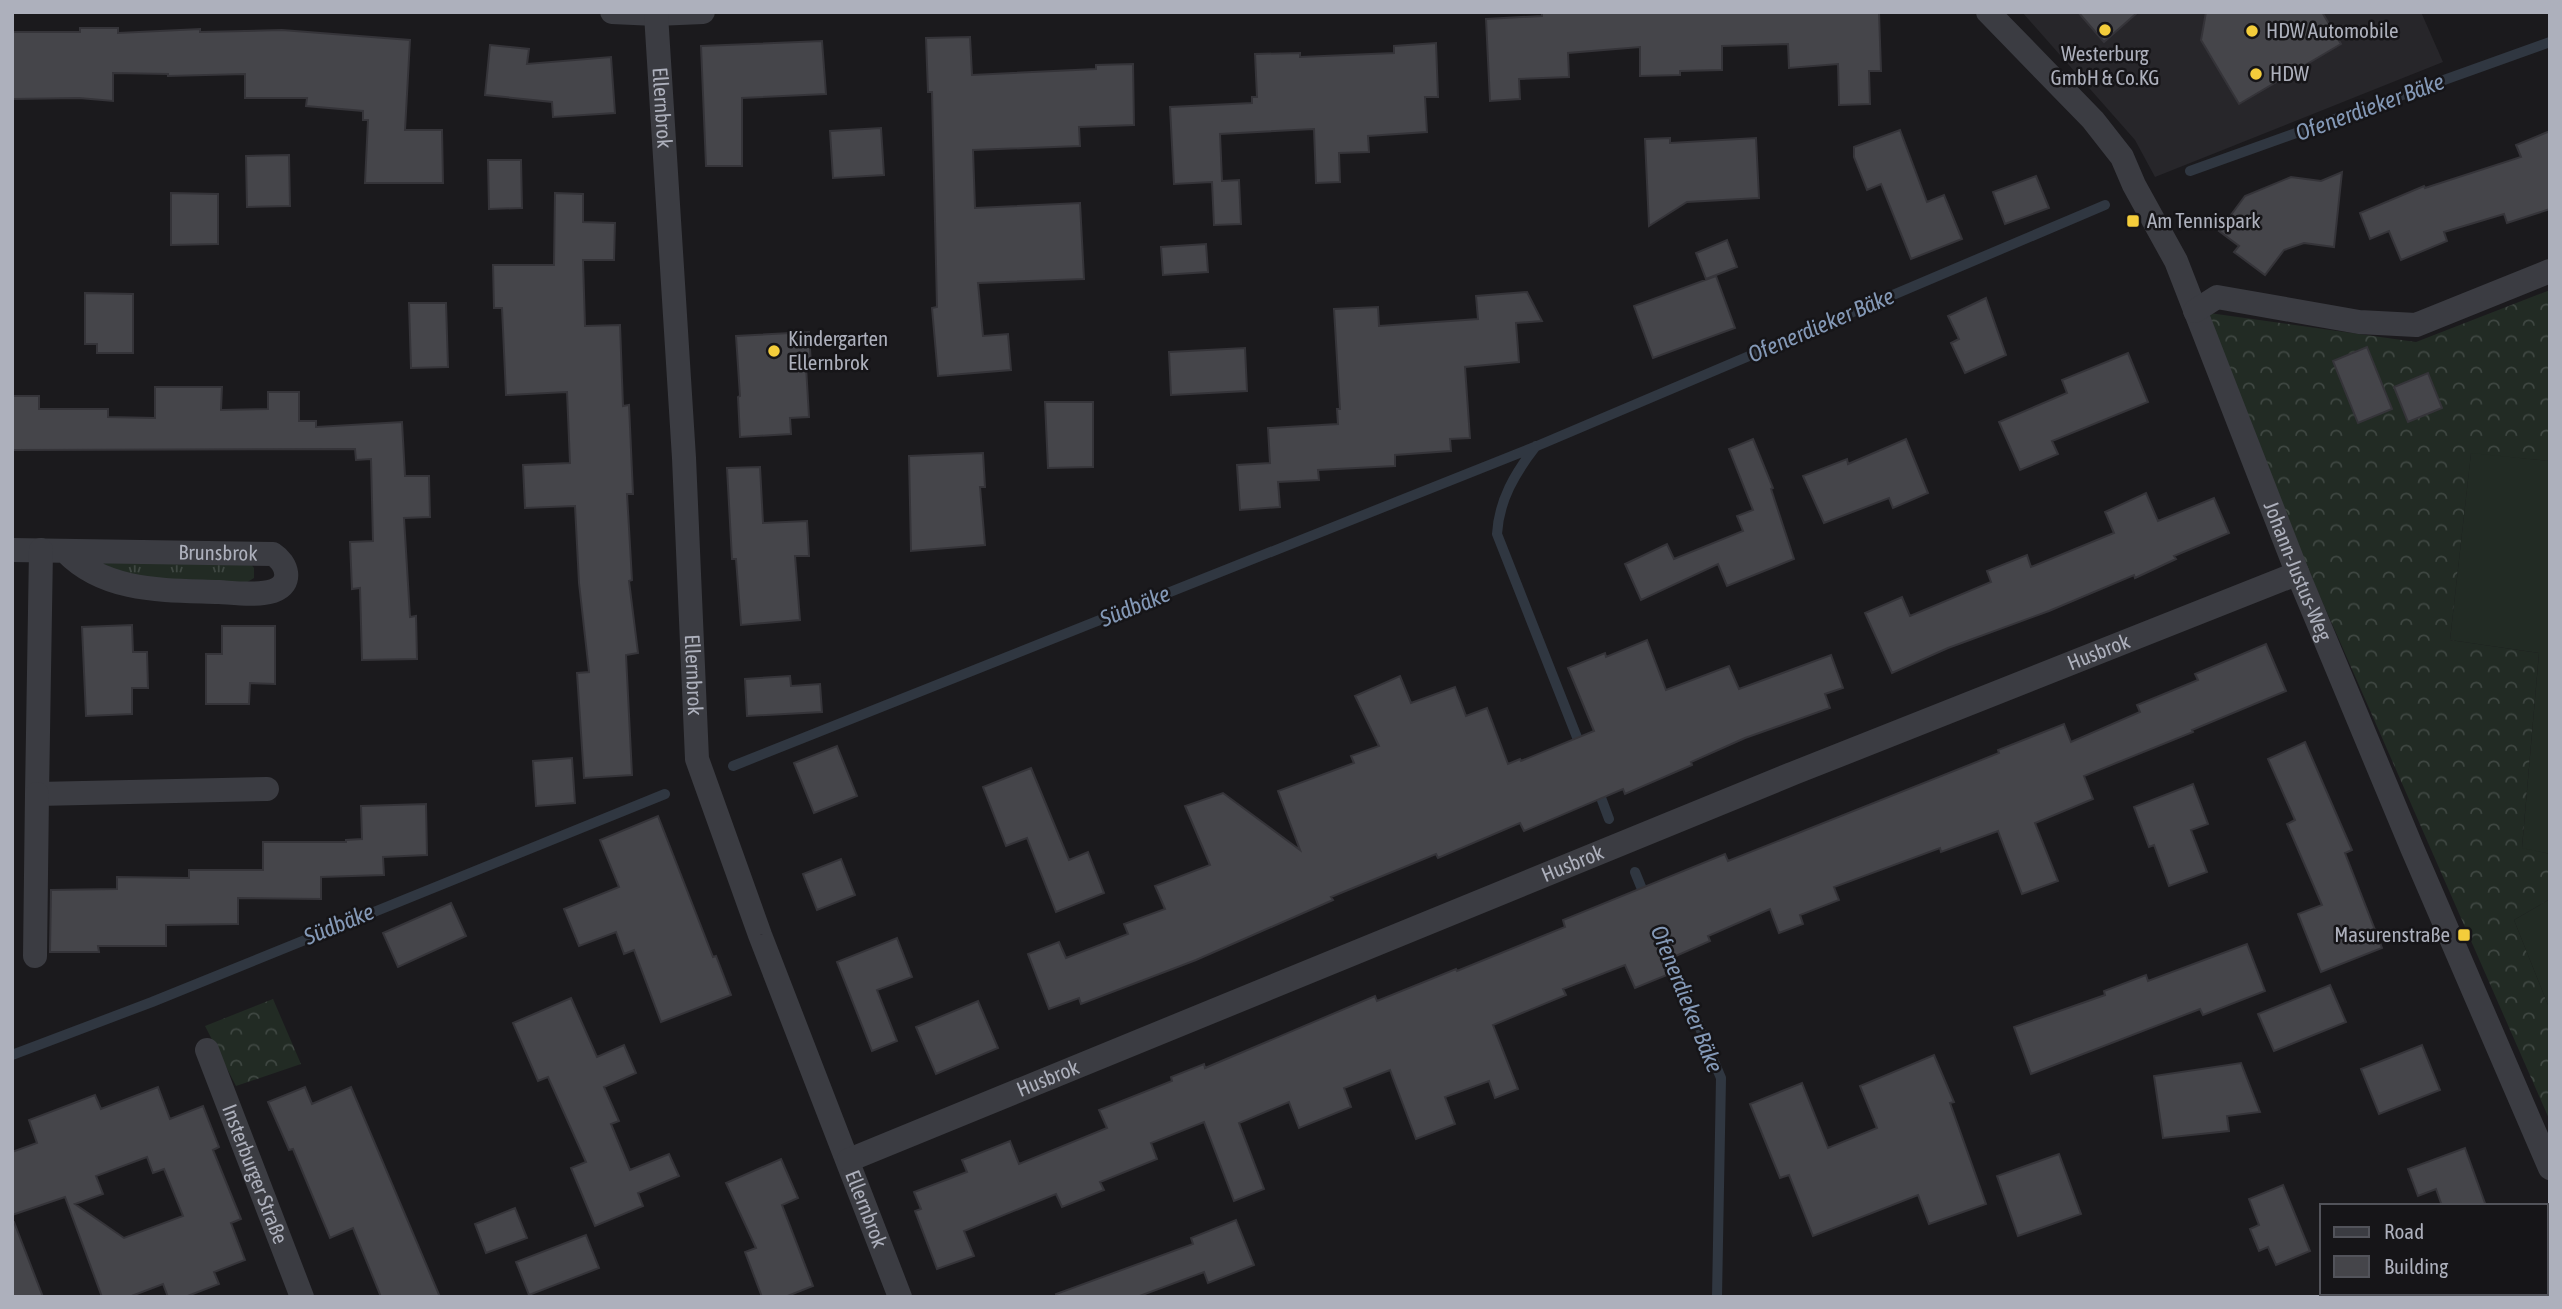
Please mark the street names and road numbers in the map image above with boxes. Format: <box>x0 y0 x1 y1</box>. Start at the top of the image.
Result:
street label: Ellernbrok <box>648 67 677 149</box>
street label: Johann-Justus-Weg <box>2260 497 2337 644</box>
street label: Brunsbrok <box>178 540 258 565</box>
street label: Husbrok <box>2064 628 2133 674</box>
street label: Ellernbrok <box>681 634 708 716</box>
street label: Husbrok <box>1538 839 1607 886</box>
street label: Husbrok <box>1013 1054 1082 1101</box>
street label: Insterburger Straße <box>218 1101 293 1247</box>
street label: Ellernbrok <box>841 1167 893 1251</box>

